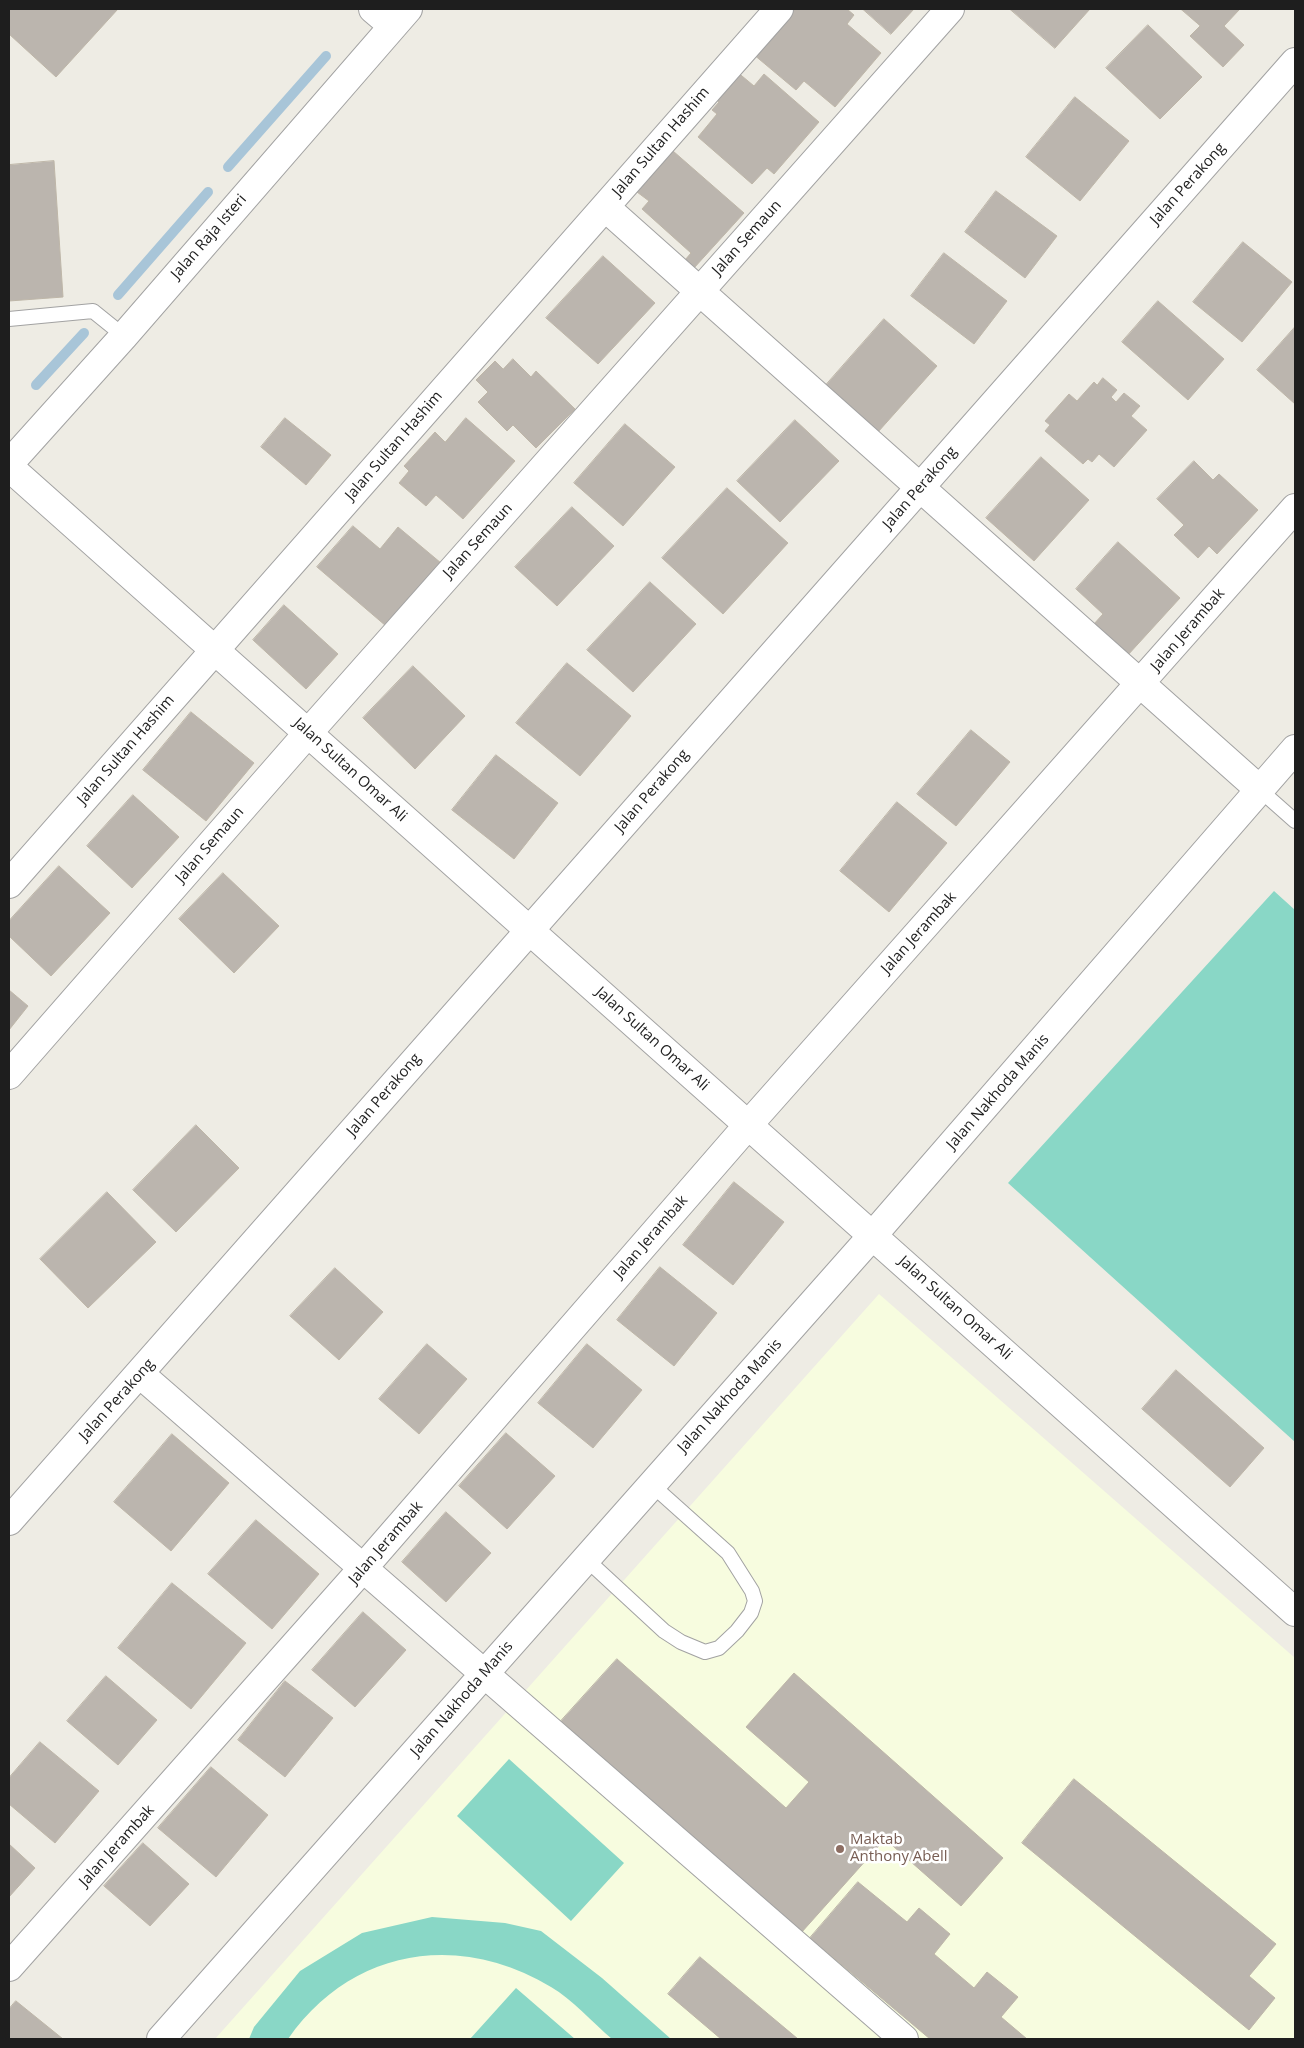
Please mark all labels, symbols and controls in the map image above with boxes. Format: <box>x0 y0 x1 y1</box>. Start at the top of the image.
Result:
street label: Jalan Sultan Hashim <box>609 84 713 200</box>
street label: Jalan Perakong <box>1147 139 1229 229</box>
street label: Jalan Raja Isteri <box>167 191 251 283</box>
street label: Jalan Semaun <box>709 197 785 279</box>
street label: Jalan Sultan Hashim <box>342 388 446 504</box>
street label: Jalan Perakong <box>879 443 961 533</box>
street label: Jalan Semaun <box>440 500 516 582</box>
street label: Jalan Jerambak <box>1147 585 1229 675</box>
street label: Jalan Sultan Hashim <box>74 692 178 808</box>
street label: Jalan Sultan Omar Ali <box>290 714 410 826</box>
street label: Jalan Perakong <box>611 746 693 836</box>
street label: Jalan Semaun <box>172 803 248 887</box>
street label: Jalan Jerambak <box>878 888 960 978</box>
street label: Jalan Sultan Omar Ali <box>592 983 712 1095</box>
street label: Jalan Nakhoda Manis <box>943 1031 1053 1153</box>
street label: Jalan Perakong <box>343 1050 425 1140</box>
street label: Jalan Jerambak <box>610 1192 692 1282</box>
street label: Jalan Sultan Omar Ali <box>895 1252 1015 1364</box>
street label: Jalan Nakhoda Manis <box>674 1335 786 1457</box>
street label: Jalan Perakong <box>76 1355 158 1445</box>
street label: Jalan Jerambak <box>345 1498 427 1588</box>
street label: Jalan Nakhoda Manis <box>407 1638 517 1760</box>
street label: Jalan Jerambak <box>76 1801 158 1891</box>
place label: Maktab Anthony Abell <box>850 1831 948 1866</box>
marker: Maktab Anthony Abell <box>834 1843 846 1855</box>

